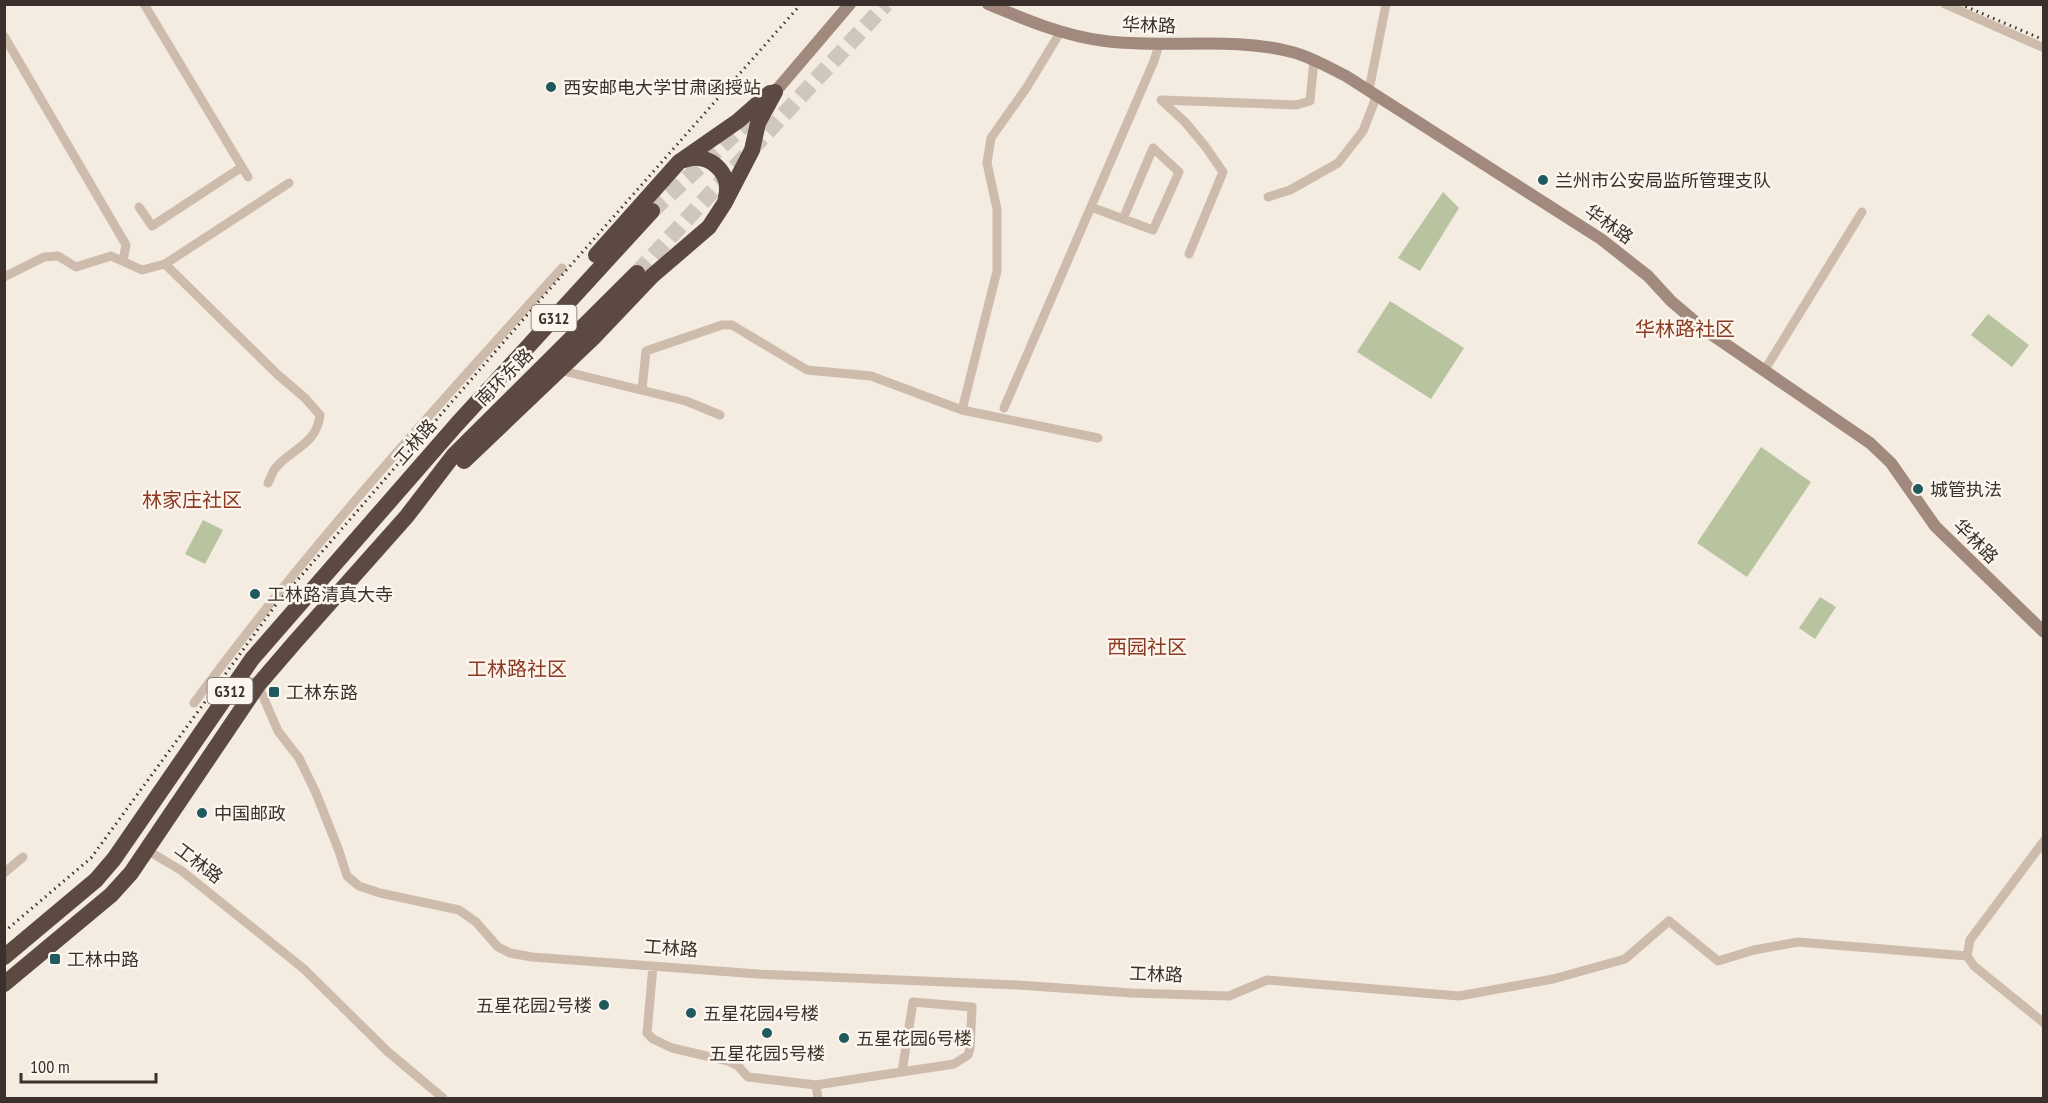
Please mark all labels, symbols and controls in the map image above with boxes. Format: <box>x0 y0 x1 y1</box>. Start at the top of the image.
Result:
street label: 华林路 <box>1122 13 1176 37</box>
place label: 西安邮电大学甘肃函授站 <box>563 76 761 99</box>
marker: 西安邮电大学甘肃函授站 <box>544 80 558 94</box>
place label: 兰州市公安局监所管理支队 <box>1555 169 1771 192</box>
marker: 兰州市公安局监所管理支队 <box>1536 173 1550 187</box>
street label: 华林路 <box>1580 199 1638 249</box>
road number: G312 <box>532 305 576 331</box>
district label: 华林路社区 <box>1635 316 1735 342</box>
street label: 南环东路 <box>470 343 538 411</box>
street label: 工林路 <box>389 414 441 470</box>
place label: 城管执法 <box>1930 478 2002 501</box>
marker: 城管执法 <box>1911 482 1925 496</box>
district label: 林家庄社区 <box>142 487 242 513</box>
street label: 华林路 <box>1949 514 2003 568</box>
place label: 工林路清真大寺 <box>267 583 393 606</box>
marker: 工林路清真大寺 <box>248 587 262 601</box>
district label: 西园社区 <box>1107 634 1187 660</box>
district label: 工林路社区 <box>467 656 567 682</box>
road number: G312 <box>208 678 252 704</box>
place label: 工林东路 <box>286 681 358 704</box>
marker: 工林东路 <box>267 685 281 699</box>
place label: 中国邮政 <box>214 802 286 825</box>
marker: 中国邮政 <box>195 806 209 820</box>
street label: 工林路 <box>171 838 227 888</box>
street label: 工林路 <box>643 935 699 961</box>
place label: 工林中路 <box>67 948 139 971</box>
marker: 工林中路 <box>48 952 62 966</box>
street label: 工林路 <box>1129 962 1183 986</box>
place label: 五星花园2号楼 <box>476 994 592 1017</box>
marker: 五星花园2号楼 <box>597 998 611 1012</box>
place label: 五星花园4号楼 <box>703 1002 819 1025</box>
marker: 五星花园4号楼 <box>684 1006 698 1020</box>
marker: 五星花园5号楼 <box>760 1026 774 1040</box>
place label: 五星花园6号楼 <box>856 1027 972 1050</box>
marker: 五星花园6号楼 <box>837 1031 851 1045</box>
place label: 五星花园5号楼 <box>709 1042 825 1065</box>
scale bar <box>21 1046 156 1084</box>
text: 100 m <box>30 1055 70 1078</box>

